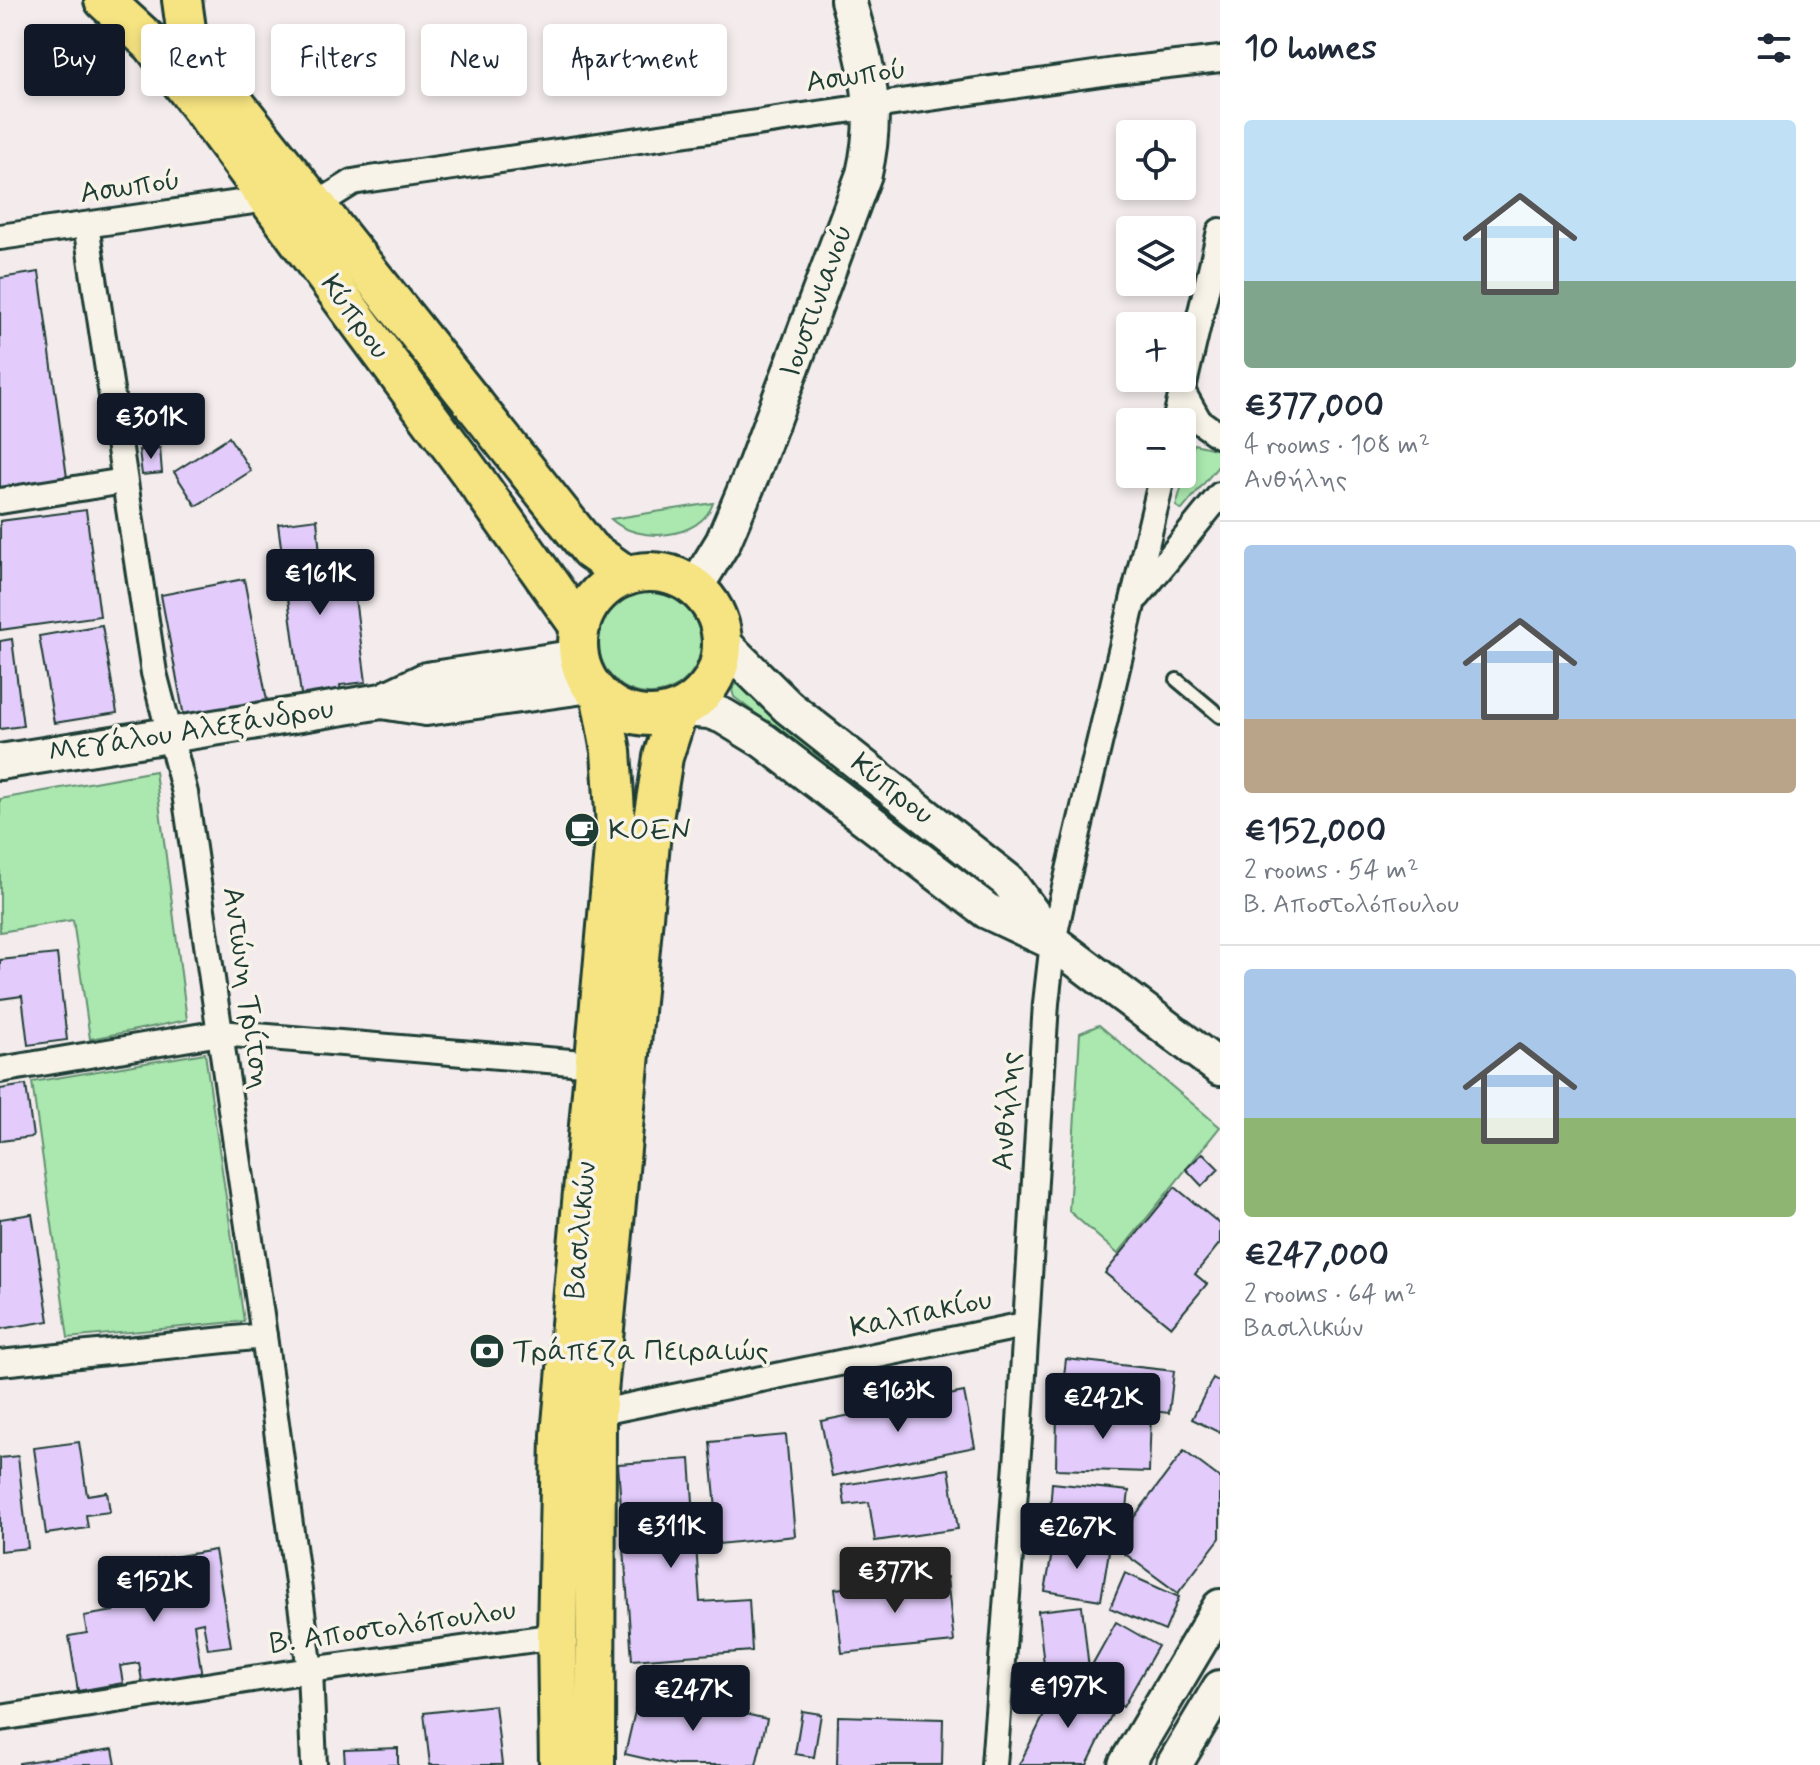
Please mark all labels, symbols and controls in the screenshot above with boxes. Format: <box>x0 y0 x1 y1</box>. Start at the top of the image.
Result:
chip: Buy <box>24 24 125 96</box>
chip: Rent <box>141 24 255 96</box>
chip: Filters <box>271 24 405 96</box>
chip: New <box>421 24 527 96</box>
chip: Apartment <box>543 24 727 96</box>
text: 10 homes <box>1244 26 1377 71</box>
icon: filters <box>1752 26 1796 70</box>
street label: Ασωπού <box>803 50 909 102</box>
map controls <box>1116 120 1196 488</box>
button: locate <box>1116 120 1196 200</box>
street label: Ασωπού <box>77 161 183 213</box>
icon: home <box>1448 172 1592 316</box>
button: layers <box>1116 216 1196 296</box>
street label: Ιουστινιανού <box>771 219 863 383</box>
street label: Κύπρου <box>311 267 399 367</box>
button: + <box>1116 312 1196 392</box>
text: €377,000 <box>1244 384 1384 429</box>
pin: €301K <box>95 393 207 461</box>
text: €301K <box>115 402 187 436</box>
button: − <box>1116 408 1196 488</box>
text: 4 rooms · 108 m² <box>1244 429 1430 463</box>
text: Ανθήλης <box>1244 463 1347 497</box>
pin: €161K <box>264 549 376 617</box>
text: €161K <box>284 558 356 592</box>
icon: home <box>1448 597 1592 741</box>
street label: Μεγάλου Αλεξάνδρου <box>45 689 337 773</box>
street label: Κύπρου <box>842 744 942 834</box>
text: €152,000 <box>1244 809 1386 854</box>
cafe icon: KOEN <box>563 811 601 849</box>
place label: KOEN <box>608 811 691 850</box>
text: 2 rooms · 54 m² <box>1244 854 1419 888</box>
street label: Αντώνη Τρίτση <box>212 884 280 1092</box>
text: Β. Αποστολόπουλου <box>1244 888 1459 922</box>
icon: home <box>1448 1021 1592 1165</box>
street label: Ανθήλης <box>983 1050 1031 1172</box>
street label: Βασιλικών <box>556 1160 606 1300</box>
text: €247,000 <box>1244 1233 1389 1278</box>
text: 2 rooms · 64 m² <box>1244 1278 1416 1312</box>
street label: Καλπακίου <box>846 1280 996 1348</box>
text: Βασιλικών <box>1244 1312 1363 1346</box>
bank icon: Τράπεζα Πειραιώς <box>468 1332 506 1370</box>
place label: Τράπεζα Πειραιώς <box>513 1332 769 1371</box>
pin: €163K <box>842 1366 954 1434</box>
pin: €242K <box>1047 1373 1159 1441</box>
text: €163K <box>862 1375 934 1409</box>
text: €242K <box>1063 1382 1143 1416</box>
pin: €311K <box>615 1502 727 1570</box>
pin: €267K <box>1021 1503 1133 1571</box>
text: €311K <box>637 1511 705 1545</box>
text: €267K <box>1038 1512 1116 1546</box>
pin: €377K <box>839 1547 951 1615</box>
pin: €152K <box>98 1556 210 1624</box>
text: €377K <box>858 1556 932 1590</box>
text: €152K <box>116 1565 192 1599</box>
street label: Β. Αποστολόπουλου <box>267 1590 519 1664</box>
pin: €197K <box>1012 1662 1124 1730</box>
pin: €247K <box>637 1665 749 1733</box>
text: €197K <box>1029 1671 1107 1705</box>
text: €247K <box>654 1674 732 1708</box>

